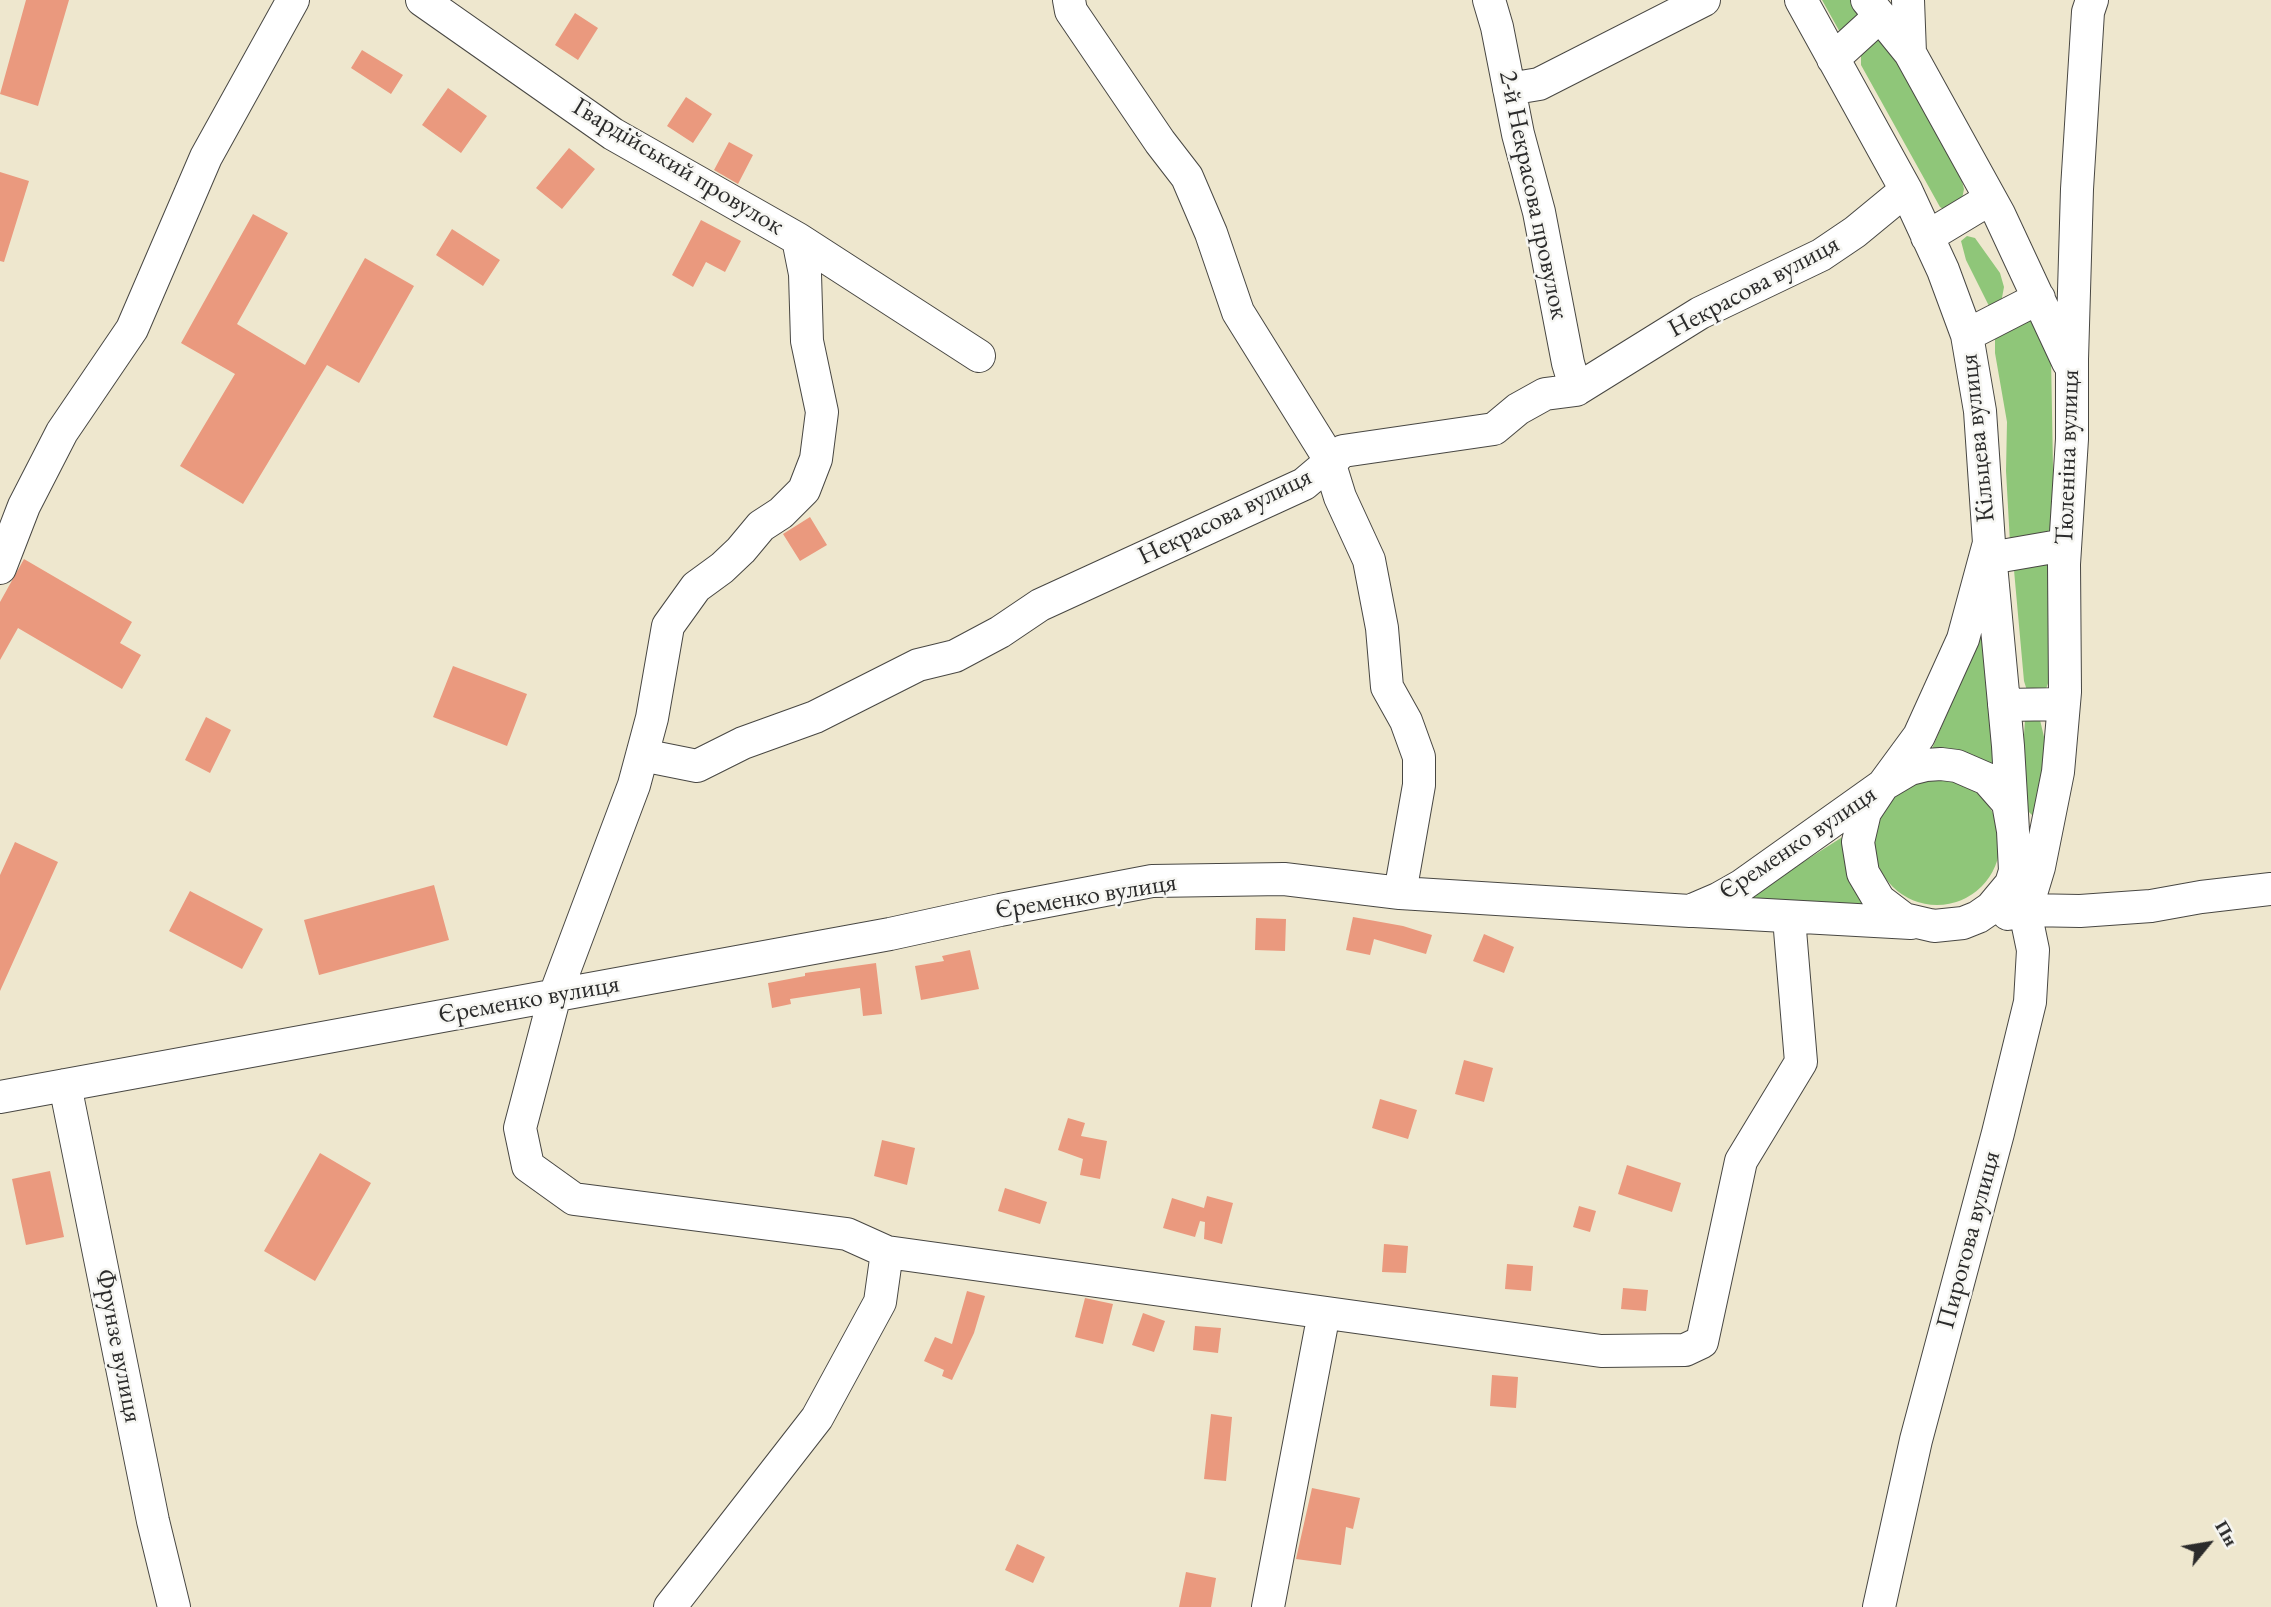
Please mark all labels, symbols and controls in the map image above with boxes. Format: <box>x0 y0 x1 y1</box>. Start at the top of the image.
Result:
street label: 2-й Некрасова провулок <box>1491 68 1575 322</box>
street label: Гвардійський провулок <box>567 92 789 242</box>
street label: Некрасова вулиця <box>1663 229 1845 345</box>
street label: Кільцева вулиця <box>1954 352 2002 524</box>
street label: Тюленіна вулиця <box>2049 369 2087 545</box>
street label: Некрасова вулиця <box>1133 462 1317 572</box>
street label: Єременко вулиця <box>1713 779 1883 907</box>
street label: Єременко вулиця <box>993 867 1179 927</box>
street label: Єременко вулиця <box>436 969 622 1031</box>
street label: Пирогова вулиця <box>1930 1148 2008 1332</box>
street label: Фрунзе вулиця <box>88 1267 148 1425</box>
north arrow <box>2173 1509 2243 1579</box>
text: Пн <box>2209 1516 2244 1551</box>

